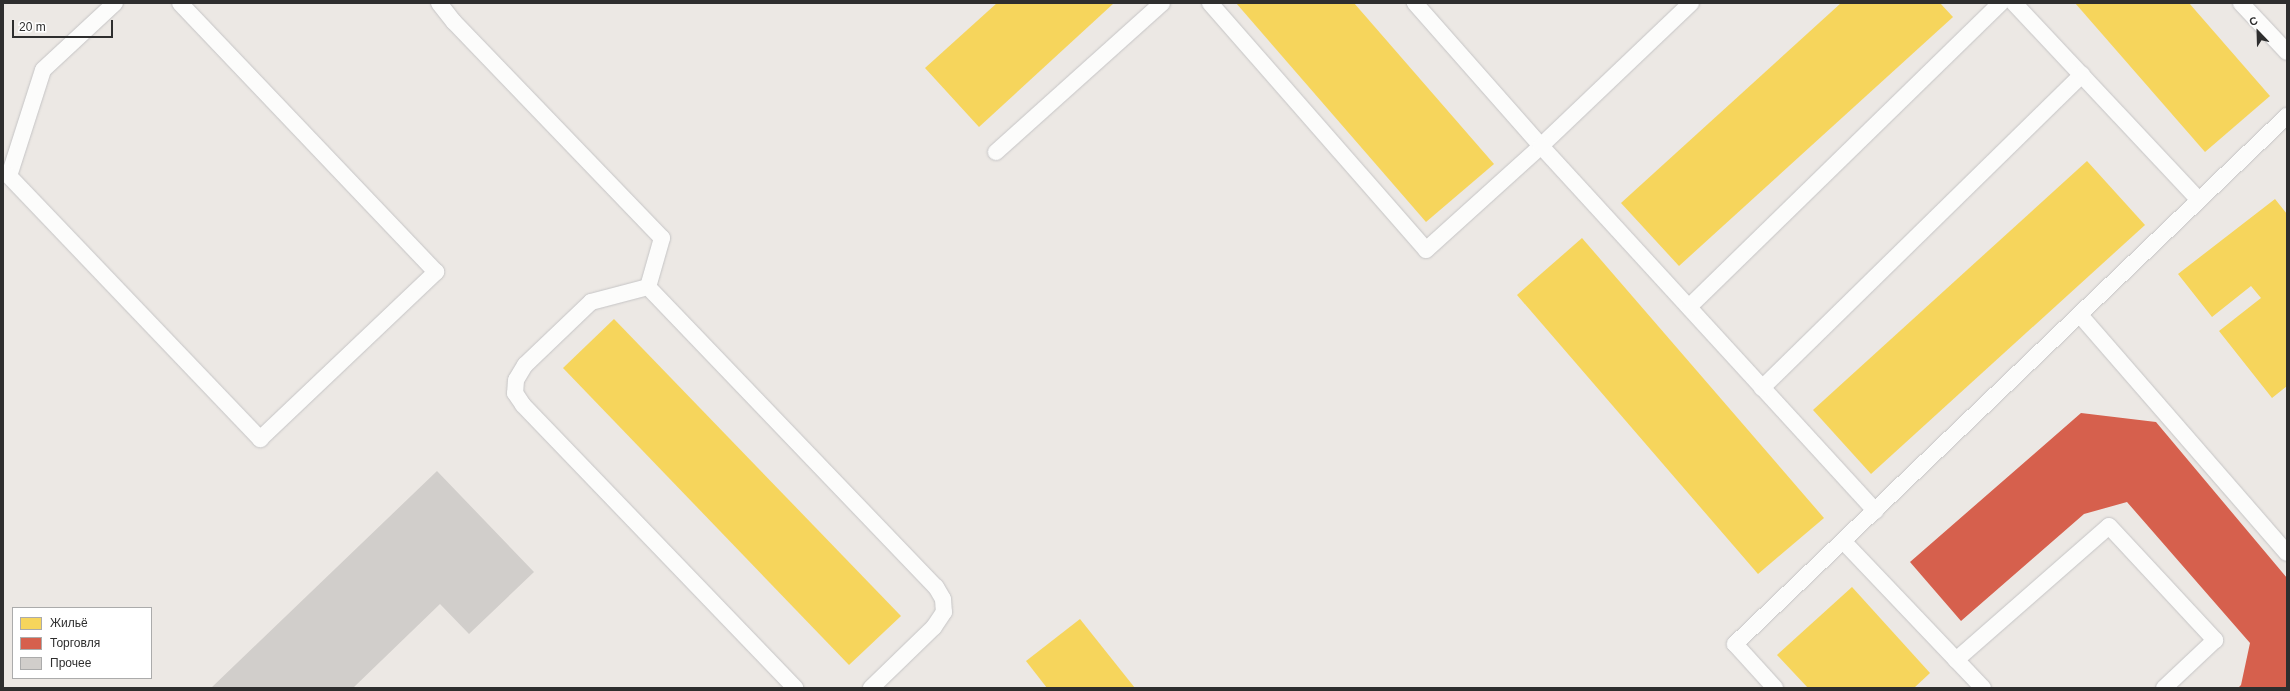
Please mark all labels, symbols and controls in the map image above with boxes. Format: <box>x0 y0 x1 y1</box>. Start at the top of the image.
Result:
scale bar <box>14 12 115 38</box>
north arrow <box>2238 12 2278 52</box>
text: С <box>2247 14 2259 28</box>
text: 20 m <box>19 20 46 34</box>
legend <box>12 607 152 679</box>
text: Жильё <box>50 616 88 630</box>
text: Торговля <box>50 636 100 650</box>
text: Прочее <box>50 656 91 670</box>

